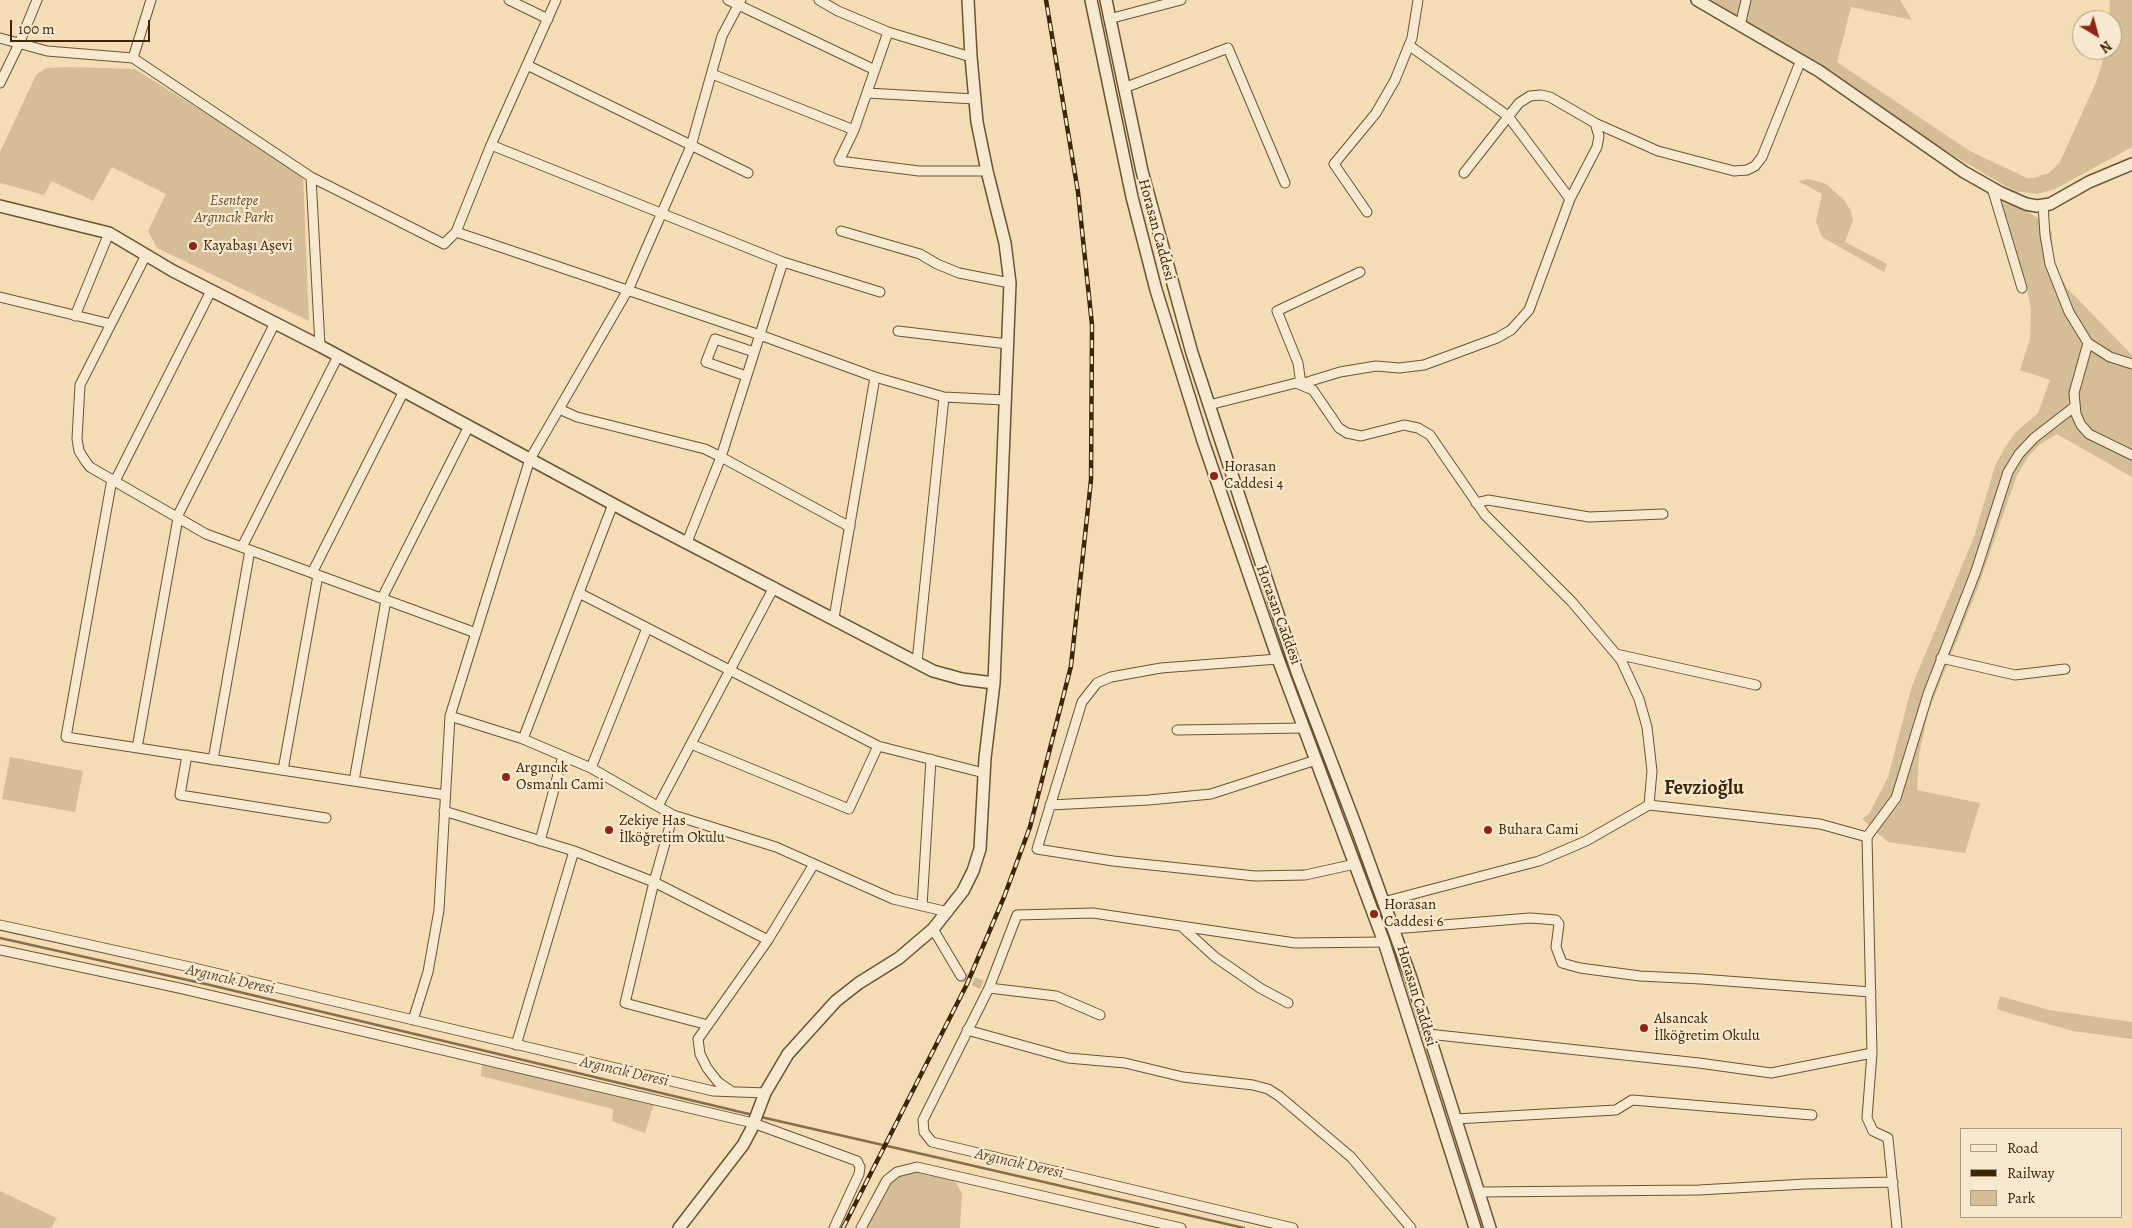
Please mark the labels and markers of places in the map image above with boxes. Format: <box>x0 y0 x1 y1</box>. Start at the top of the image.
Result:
place label: Kayabaşı Aşevi <box>203 237 293 255</box>
marker: Kayabaşı Aşevi <box>187 240 199 252</box>
place label: Horasan Caddesi 4 <box>1224 458 1283 493</box>
marker: Horasan Caddesi 4 <box>1208 470 1220 482</box>
place label: Argıncık Osmanlı Cami <box>516 759 604 794</box>
marker: Argıncık Osmanlı Cami <box>500 771 512 783</box>
place label: Zekiye Has İlköğretim Okulu <box>619 812 725 847</box>
place label: Buhara Cami <box>1498 821 1579 839</box>
marker: Zekiye Has İlköğretim Okulu <box>603 824 615 836</box>
marker: Buhara Cami <box>1482 824 1494 836</box>
place label: Horasan Caddesi 6 <box>1384 896 1443 931</box>
marker: Horasan Caddesi 6 <box>1368 908 1380 920</box>
place label: Alsancak İlköğretim Okulu <box>1654 1010 1760 1045</box>
marker: Alsancak İlköğretim Okulu <box>1638 1022 1650 1034</box>

